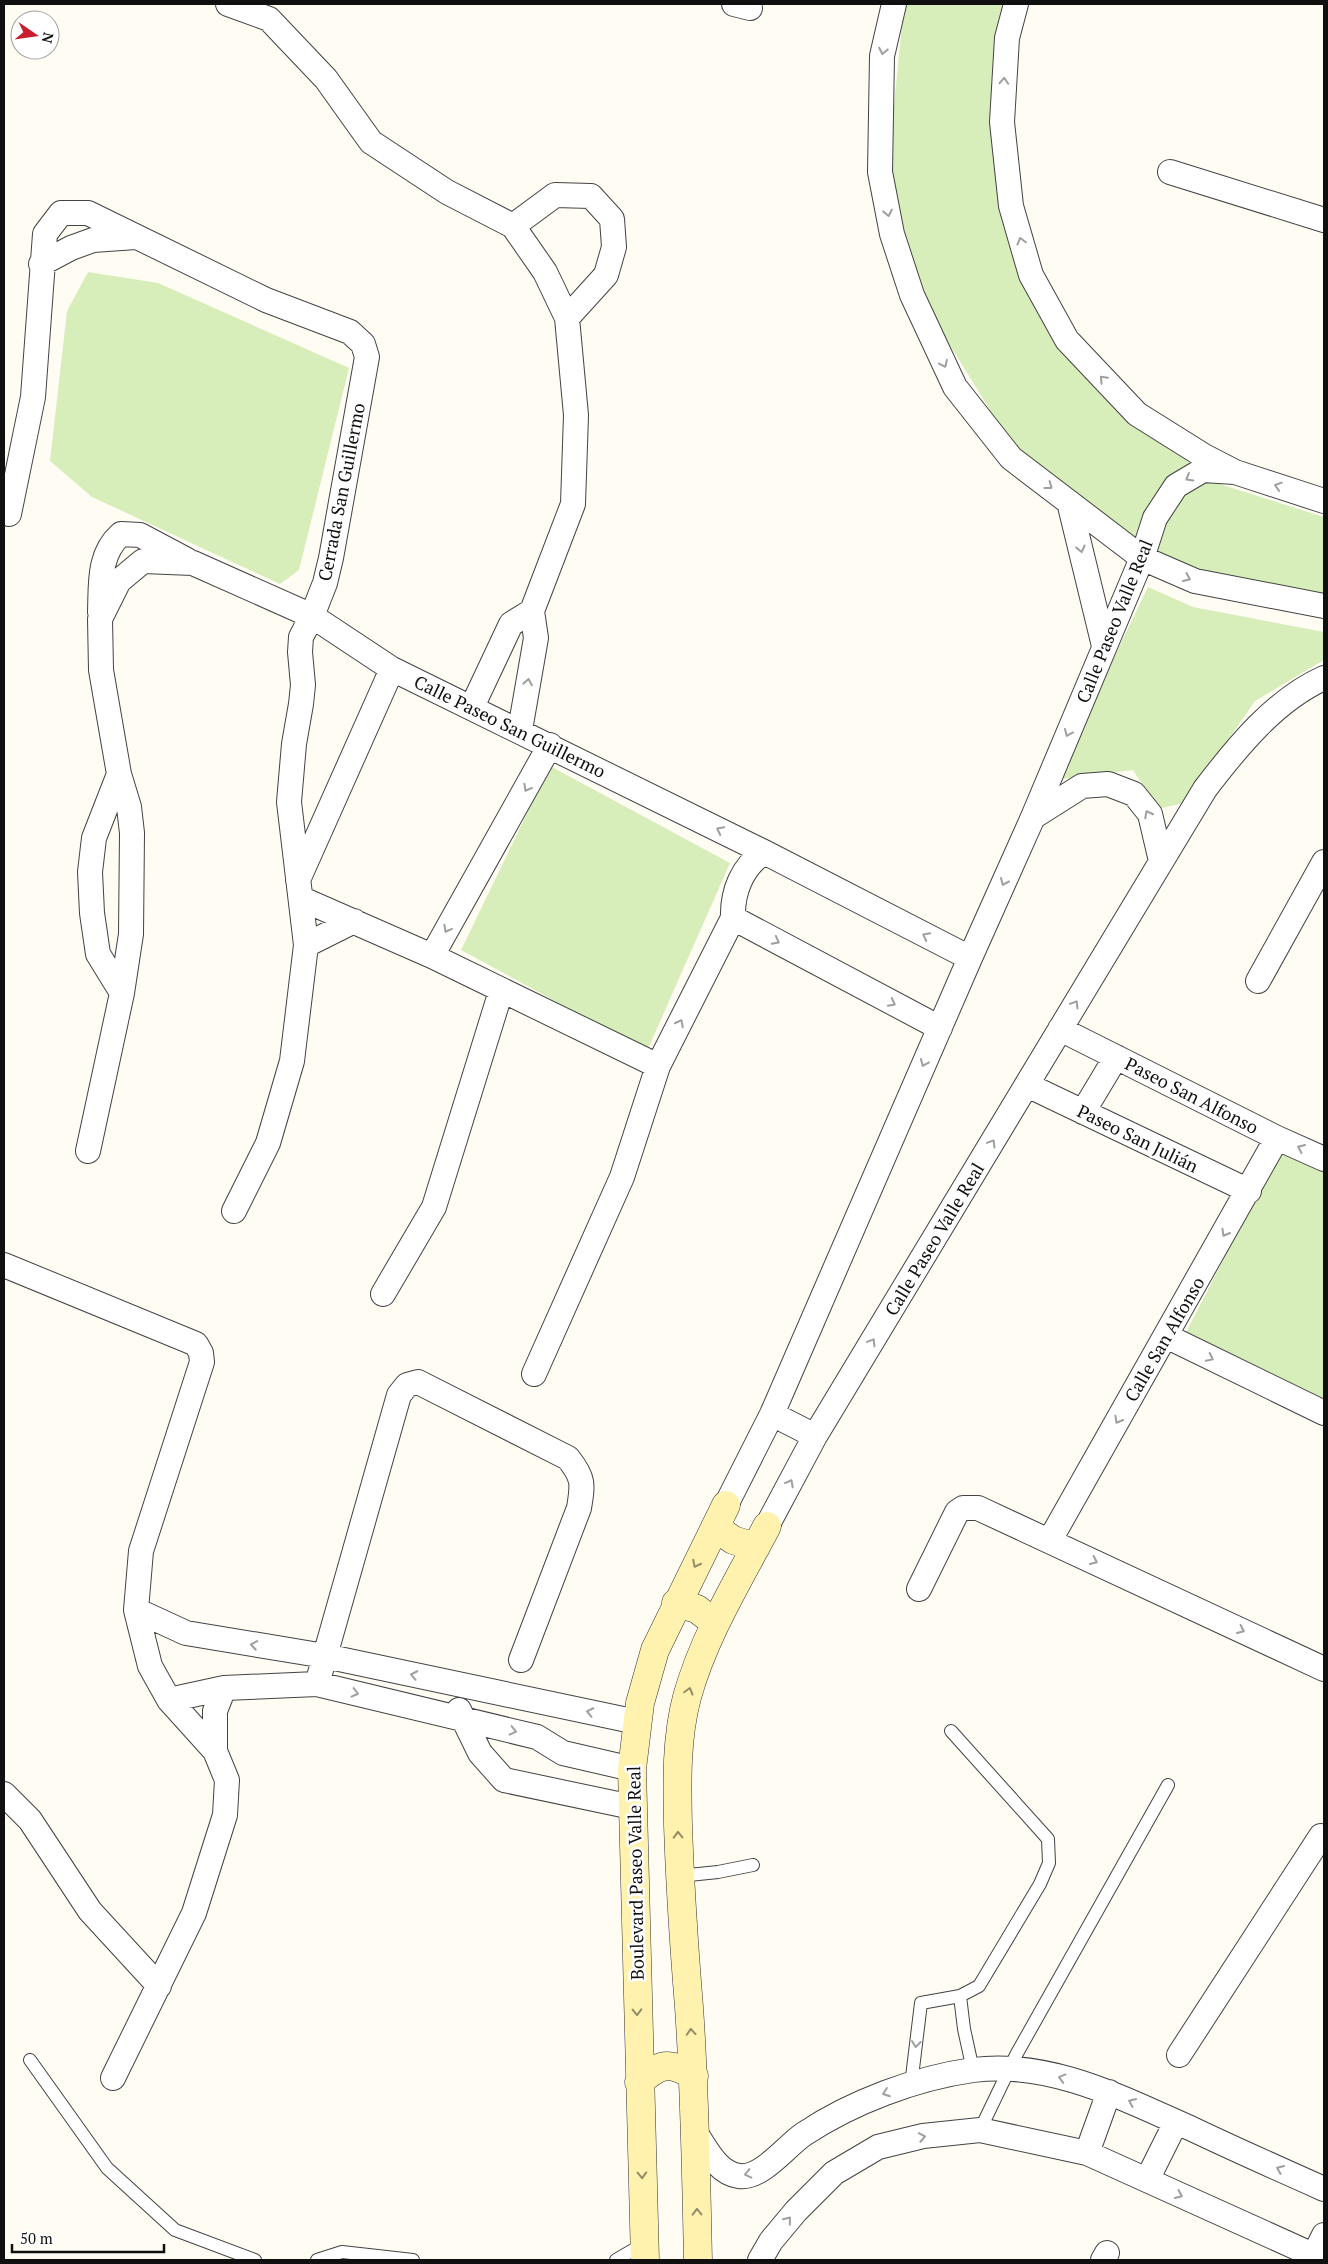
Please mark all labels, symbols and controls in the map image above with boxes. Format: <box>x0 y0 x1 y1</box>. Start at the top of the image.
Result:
north arrow <box>10 10 60 60</box>
text: N <box>38 31 59 46</box>
one-way arrow <box>879 47 889 56</box>
one-way arrow <box>999 77 1010 85</box>
one-way arrow <box>882 208 892 217</box>
one-way arrow <box>1017 238 1027 246</box>
one-way arrow <box>938 359 948 368</box>
one-way arrow <box>1100 375 1109 384</box>
street label: Cerrada San Guillermo <box>312 401 370 583</box>
one-way arrow <box>1185 472 1194 482</box>
one-way arrow <box>1043 481 1052 489</box>
one-way arrow <box>1274 481 1283 491</box>
street label: Calle Paseo Valle Real <box>1070 536 1158 706</box>
one-way arrow <box>1075 545 1086 554</box>
one-way arrow <box>1182 571 1191 582</box>
street label: Calle Paseo San Guillermo <box>410 669 610 783</box>
one-way arrow <box>522 678 532 687</box>
one-way arrow <box>1064 728 1074 737</box>
one-way arrow <box>523 782 533 791</box>
one-way arrow <box>1144 811 1154 820</box>
one-way arrow <box>716 826 725 837</box>
one-way arrow <box>999 877 1010 886</box>
one-way arrow <box>443 924 453 933</box>
one-way arrow <box>922 932 931 942</box>
one-way arrow <box>771 935 780 945</box>
one-way arrow <box>887 997 896 1007</box>
one-way arrow <box>1069 1000 1079 1009</box>
one-way arrow <box>674 1019 684 1028</box>
street label: Paseo San Alfonso <box>1121 1051 1263 1139</box>
one-way arrow <box>920 1058 931 1067</box>
street label: Paseo San Julián <box>1073 1098 1203 1178</box>
one-way arrow <box>986 1140 996 1149</box>
one-way arrow <box>1297 1144 1306 1155</box>
street label: Calle Paseo Valle Real <box>879 1158 989 1320</box>
one-way arrow <box>1221 1228 1231 1237</box>
street label: Calle San Alfonso <box>1119 1272 1209 1406</box>
one-way arrow <box>866 1339 876 1348</box>
one-way arrow <box>1204 1351 1213 1361</box>
one-way arrow <box>1114 1415 1124 1424</box>
one-way arrow <box>784 1479 794 1488</box>
one-way arrow <box>1089 1554 1098 1565</box>
one-way arrow <box>692 1559 702 1568</box>
one-way arrow <box>1236 1623 1245 1634</box>
one-way arrow <box>250 1640 258 1650</box>
one-way arrow <box>409 1670 418 1681</box>
one-way arrow <box>351 1687 360 1698</box>
one-way arrow <box>684 1688 694 1696</box>
one-way arrow <box>585 1708 594 1718</box>
one-way arrow <box>508 1725 517 1736</box>
street label: Boulevard Paseo Valle Real <box>621 1766 649 1980</box>
one-way arrow <box>673 1830 684 1838</box>
one-way arrow <box>632 2009 642 2017</box>
one-way arrow <box>685 2027 696 2035</box>
one-way arrow <box>911 2040 922 2048</box>
one-way arrow <box>1058 2073 1067 2084</box>
one-way arrow <box>883 2087 891 2097</box>
one-way arrow <box>1128 2098 1137 2109</box>
one-way arrow <box>918 2132 927 2142</box>
one-way arrow <box>1276 2165 1285 2175</box>
one-way arrow <box>743 2168 752 2179</box>
one-way arrow <box>637 2171 648 2179</box>
one-way arrow <box>1174 2188 1183 2199</box>
one-way arrow <box>691 2207 702 2215</box>
one-way arrow <box>782 2217 791 2226</box>
scale bar <box>12 2222 165 2254</box>
text: 50 m <box>20 2228 53 2248</box>

